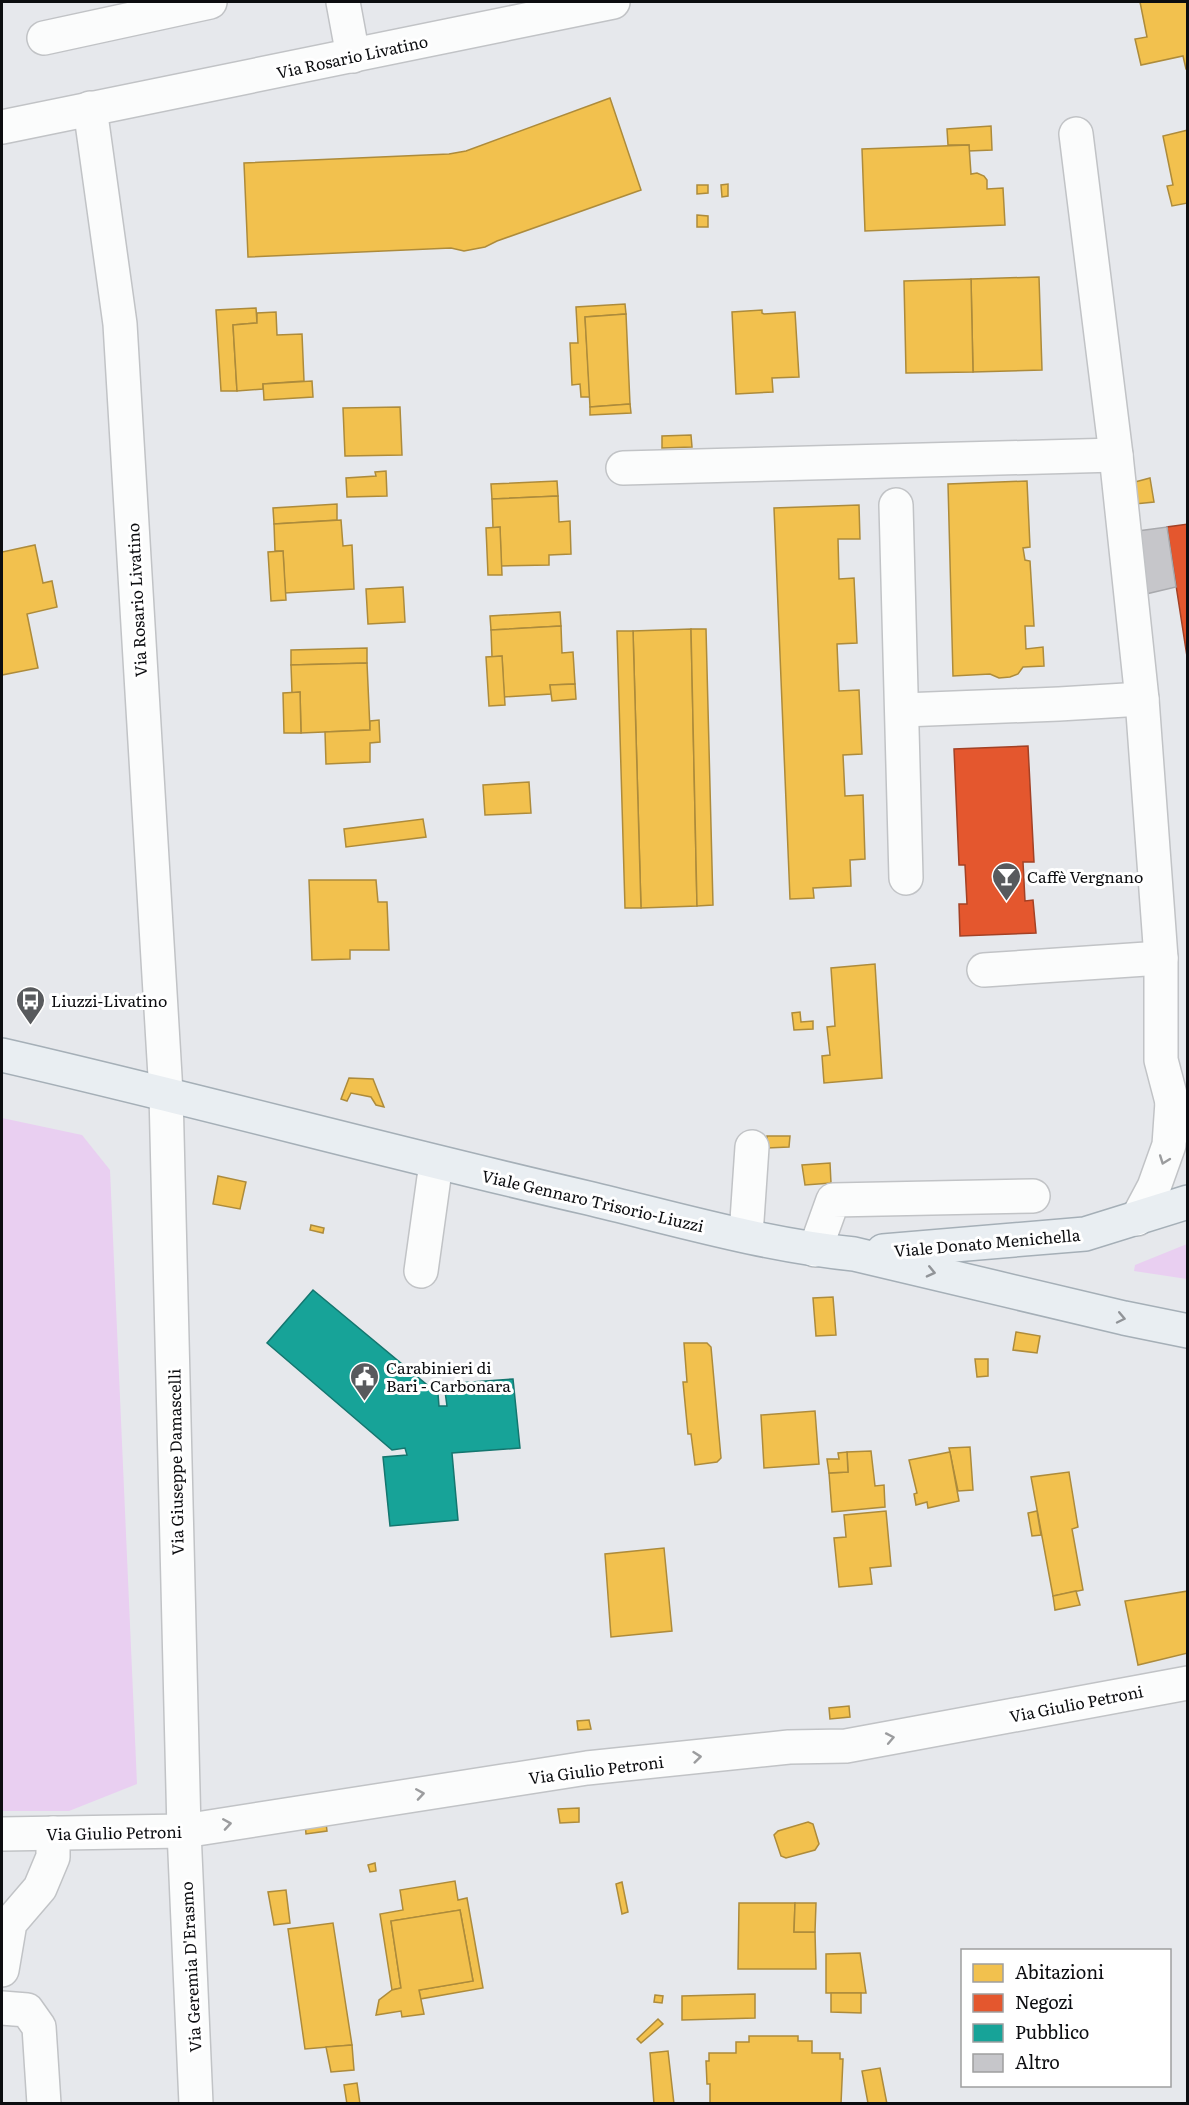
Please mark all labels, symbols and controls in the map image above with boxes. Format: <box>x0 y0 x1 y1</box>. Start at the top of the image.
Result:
street label: Via Rosario Livatino <box>274 28 430 84</box>
street label: Via Rosario Livatino <box>120 522 152 678</box>
bar icon: Caffè Vergnano <box>990 860 1022 902</box>
place label: Caffè Vergnano <box>1027 864 1143 888</box>
bus stop icon: Liuzzi-Livatino <box>14 984 46 1026</box>
place label: Liuzzi-Livatino <box>51 988 167 1012</box>
one-way arrow <box>1159 1154 1172 1165</box>
street label: Viale Gennaro Trisorio-Liuzzi <box>480 1163 706 1237</box>
street label: Viale Donato Menichella <box>893 1222 1082 1262</box>
one-way arrow <box>926 1265 936 1278</box>
one-way arrow <box>1116 1310 1126 1323</box>
place label: Carabinieri di Bari - Carbonara <box>386 1355 511 1397</box>
public building icon: Carabinieri di Bari - Carbonara <box>349 1360 381 1402</box>
street label: Via Giuseppe Damascelli <box>161 1368 189 1556</box>
street label: Via Giulio Petroni <box>1007 1678 1145 1728</box>
one-way arrow <box>885 1732 895 1745</box>
street label: Via Giulio Petroni <box>527 1749 665 1789</box>
one-way arrow <box>692 1751 701 1764</box>
one-way arrow <box>416 1789 425 1801</box>
street label: Via Giulio Petroni <box>46 1819 182 1845</box>
one-way arrow <box>223 1819 232 1831</box>
street label: Via Geremia D'Erasmo <box>174 1881 206 2053</box>
legend <box>961 1949 1171 2087</box>
text: Abitazioni <box>1015 1958 1104 1985</box>
text: Negozi <box>1015 1988 1073 2015</box>
text: Pubblico <box>1015 2018 1089 2045</box>
text: Altro <box>1015 2048 1060 2075</box>

